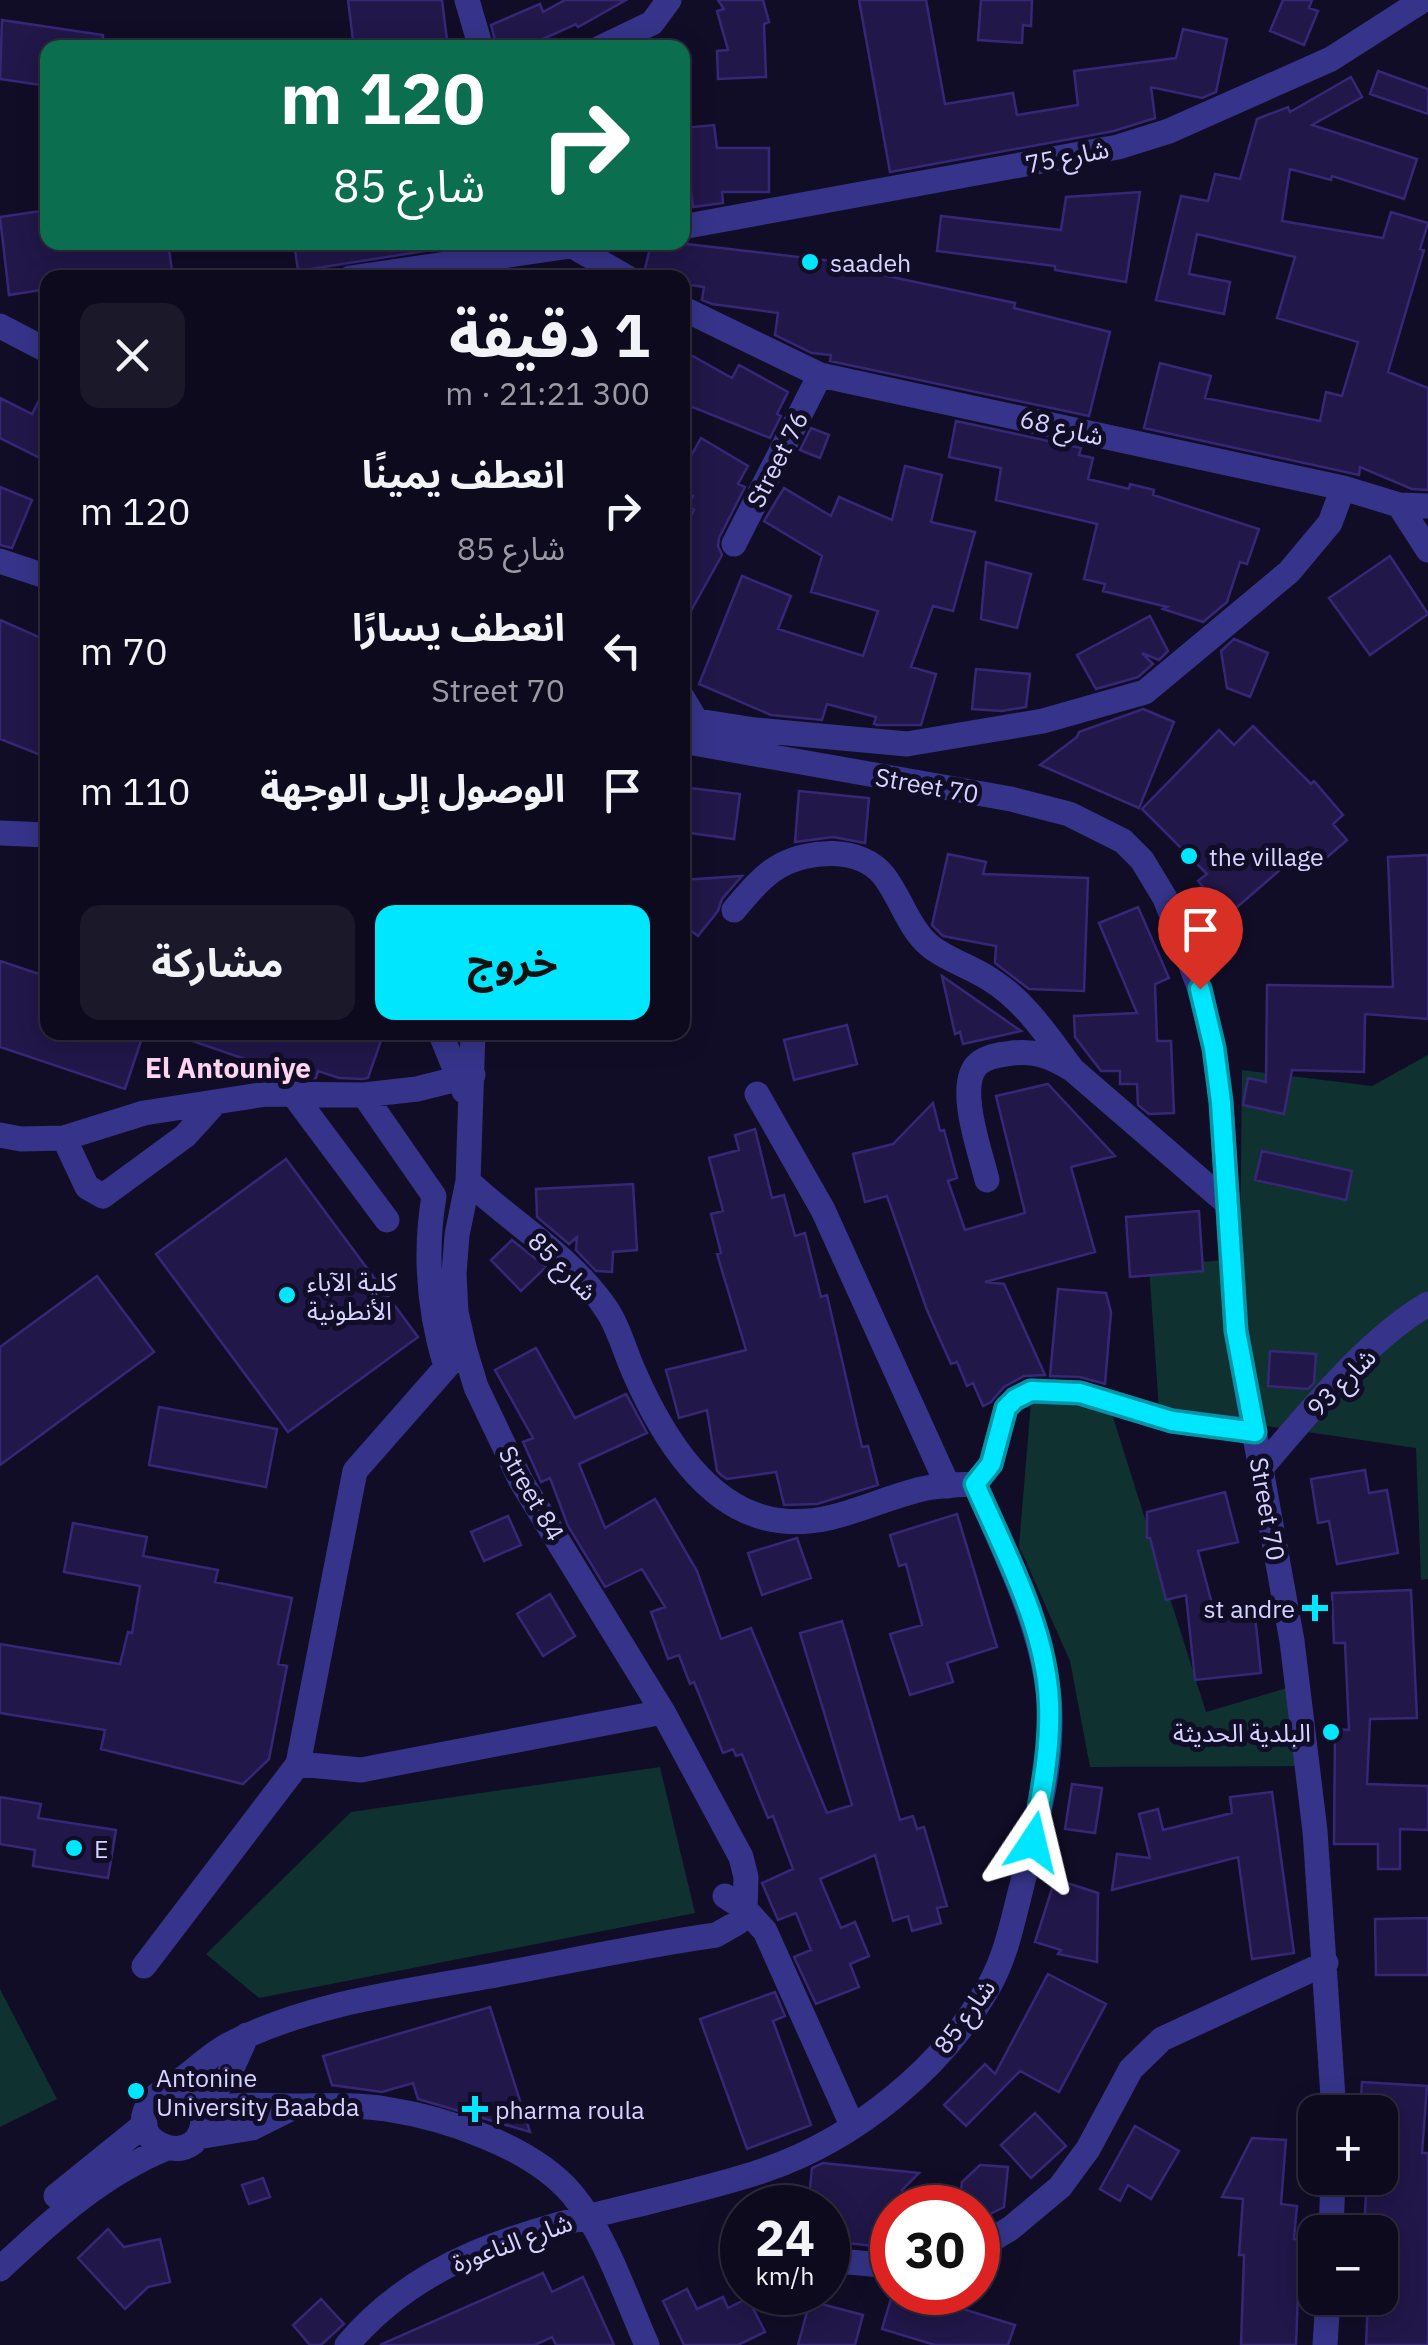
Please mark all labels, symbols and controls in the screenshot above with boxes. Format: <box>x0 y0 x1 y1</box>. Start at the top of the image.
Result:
text: 120 m <box>280 52 485 143</box>
icon: right <box>520 80 650 210</box>
street label: شارع 75 <box>1022 132 1112 183</box>
text: شارع 85 <box>333 156 485 214</box>
place label: saadeh <box>830 246 911 279</box>
marker: saadeh <box>799 251 821 273</box>
text: 1 دقيقة <box>449 295 650 374</box>
button: close <box>80 303 185 408</box>
text: 300 m · 21:21 <box>445 372 650 414</box>
street label: شارع 68 <box>1016 401 1107 456</box>
street label: Street 76 <box>739 405 815 513</box>
text: انعطف يمينًا <box>362 449 565 498</box>
icon: right <box>595 483 650 538</box>
text: 120 m <box>80 486 191 535</box>
text: شارع 85 <box>457 527 565 569</box>
text: انعطف يسارًا <box>352 602 565 651</box>
icon: left <box>595 623 650 678</box>
text: 70 m <box>80 626 168 675</box>
text: Street 70 <box>431 669 565 711</box>
street label: Street 70 <box>873 760 981 810</box>
text: الوصول إلى الوجهة <box>260 763 565 812</box>
icon: arrive <box>595 763 650 818</box>
text: 110 m <box>80 766 191 815</box>
place label: the village <box>1209 840 1324 873</box>
marker: the village <box>1178 845 1200 867</box>
pin <box>1158 887 1243 990</box>
icon: arrive <box>1173 902 1228 957</box>
button: مشاركة <box>80 905 355 1020</box>
button: خروج <box>375 905 650 1020</box>
district label: El Antouniye <box>145 1049 311 1086</box>
street label: شارع 85 <box>519 1224 605 1310</box>
place label: كلية الآباء الأنطونية <box>307 1265 398 1327</box>
marker: كلية الآباء الأنطونية <box>276 1284 298 1306</box>
street label: شارع 93 <box>1299 1340 1385 1426</box>
street label: Street 84 <box>492 1440 572 1546</box>
street label: Street 70 <box>1243 1455 1293 1563</box>
place label: st andre <box>1203 1592 1295 1625</box>
marker: st andre <box>1304 1597 1326 1619</box>
place label: البلدية الحديثة <box>1173 1716 1311 1749</box>
marker: البلدية الحديثة <box>1320 1721 1342 1743</box>
position arrow <box>981 1790 1085 1894</box>
place label: E <box>94 1832 109 1865</box>
marker: E <box>63 1837 85 1859</box>
street label: شارع 85 <box>926 1972 1005 2062</box>
place label: Antonine University Baabda <box>156 2061 359 2123</box>
marker: Antonine University Baabda <box>125 2080 147 2102</box>
place label: pharma roula <box>495 2093 645 2126</box>
map controls <box>1298 2095 1398 2315</box>
button: + <box>1298 2095 1398 2195</box>
marker: pharma roula <box>464 2098 486 2120</box>
speed limit sign: 30 <box>870 2185 1000 2315</box>
street label: شارع الناعورة <box>447 2205 578 2282</box>
text: 24 <box>755 2205 815 2270</box>
button: − <box>1298 2215 1398 2315</box>
text: km/h <box>756 2259 814 2292</box>

